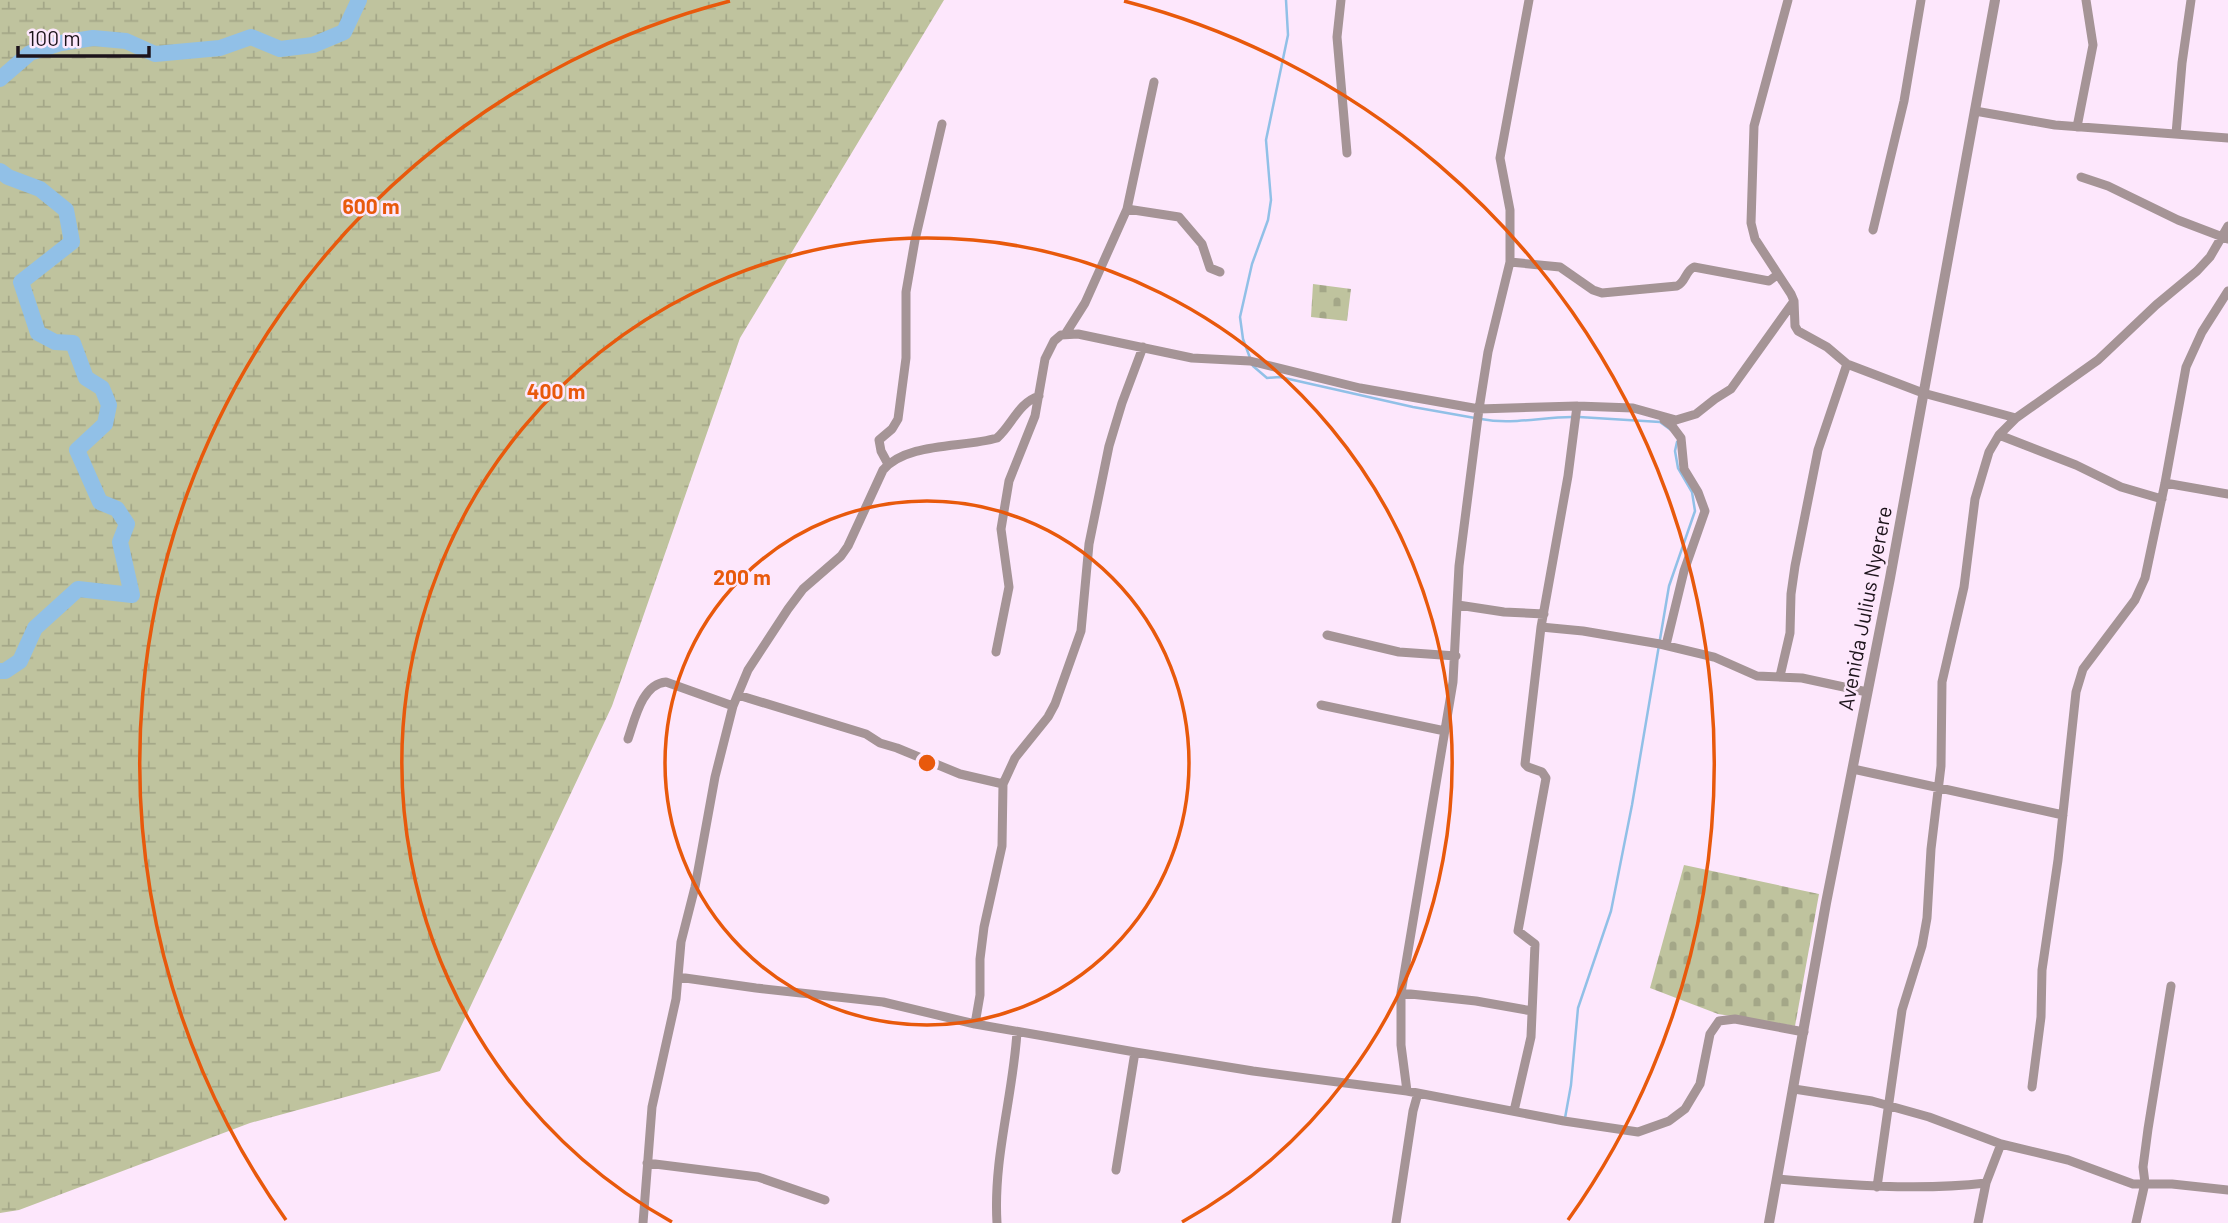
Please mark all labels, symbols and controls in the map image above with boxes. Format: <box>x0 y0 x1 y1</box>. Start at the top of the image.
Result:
scale bar <box>18 14 149 58</box>
text: 100 m <box>28 25 81 50</box>
text: 600 m <box>343 193 399 218</box>
text: 400 m <box>527 378 585 403</box>
street label: Avenida Julius Nyerere <box>1832 504 1896 712</box>
text: 200 m <box>713 564 771 589</box>
centre of rings <box>915 751 939 775</box>

